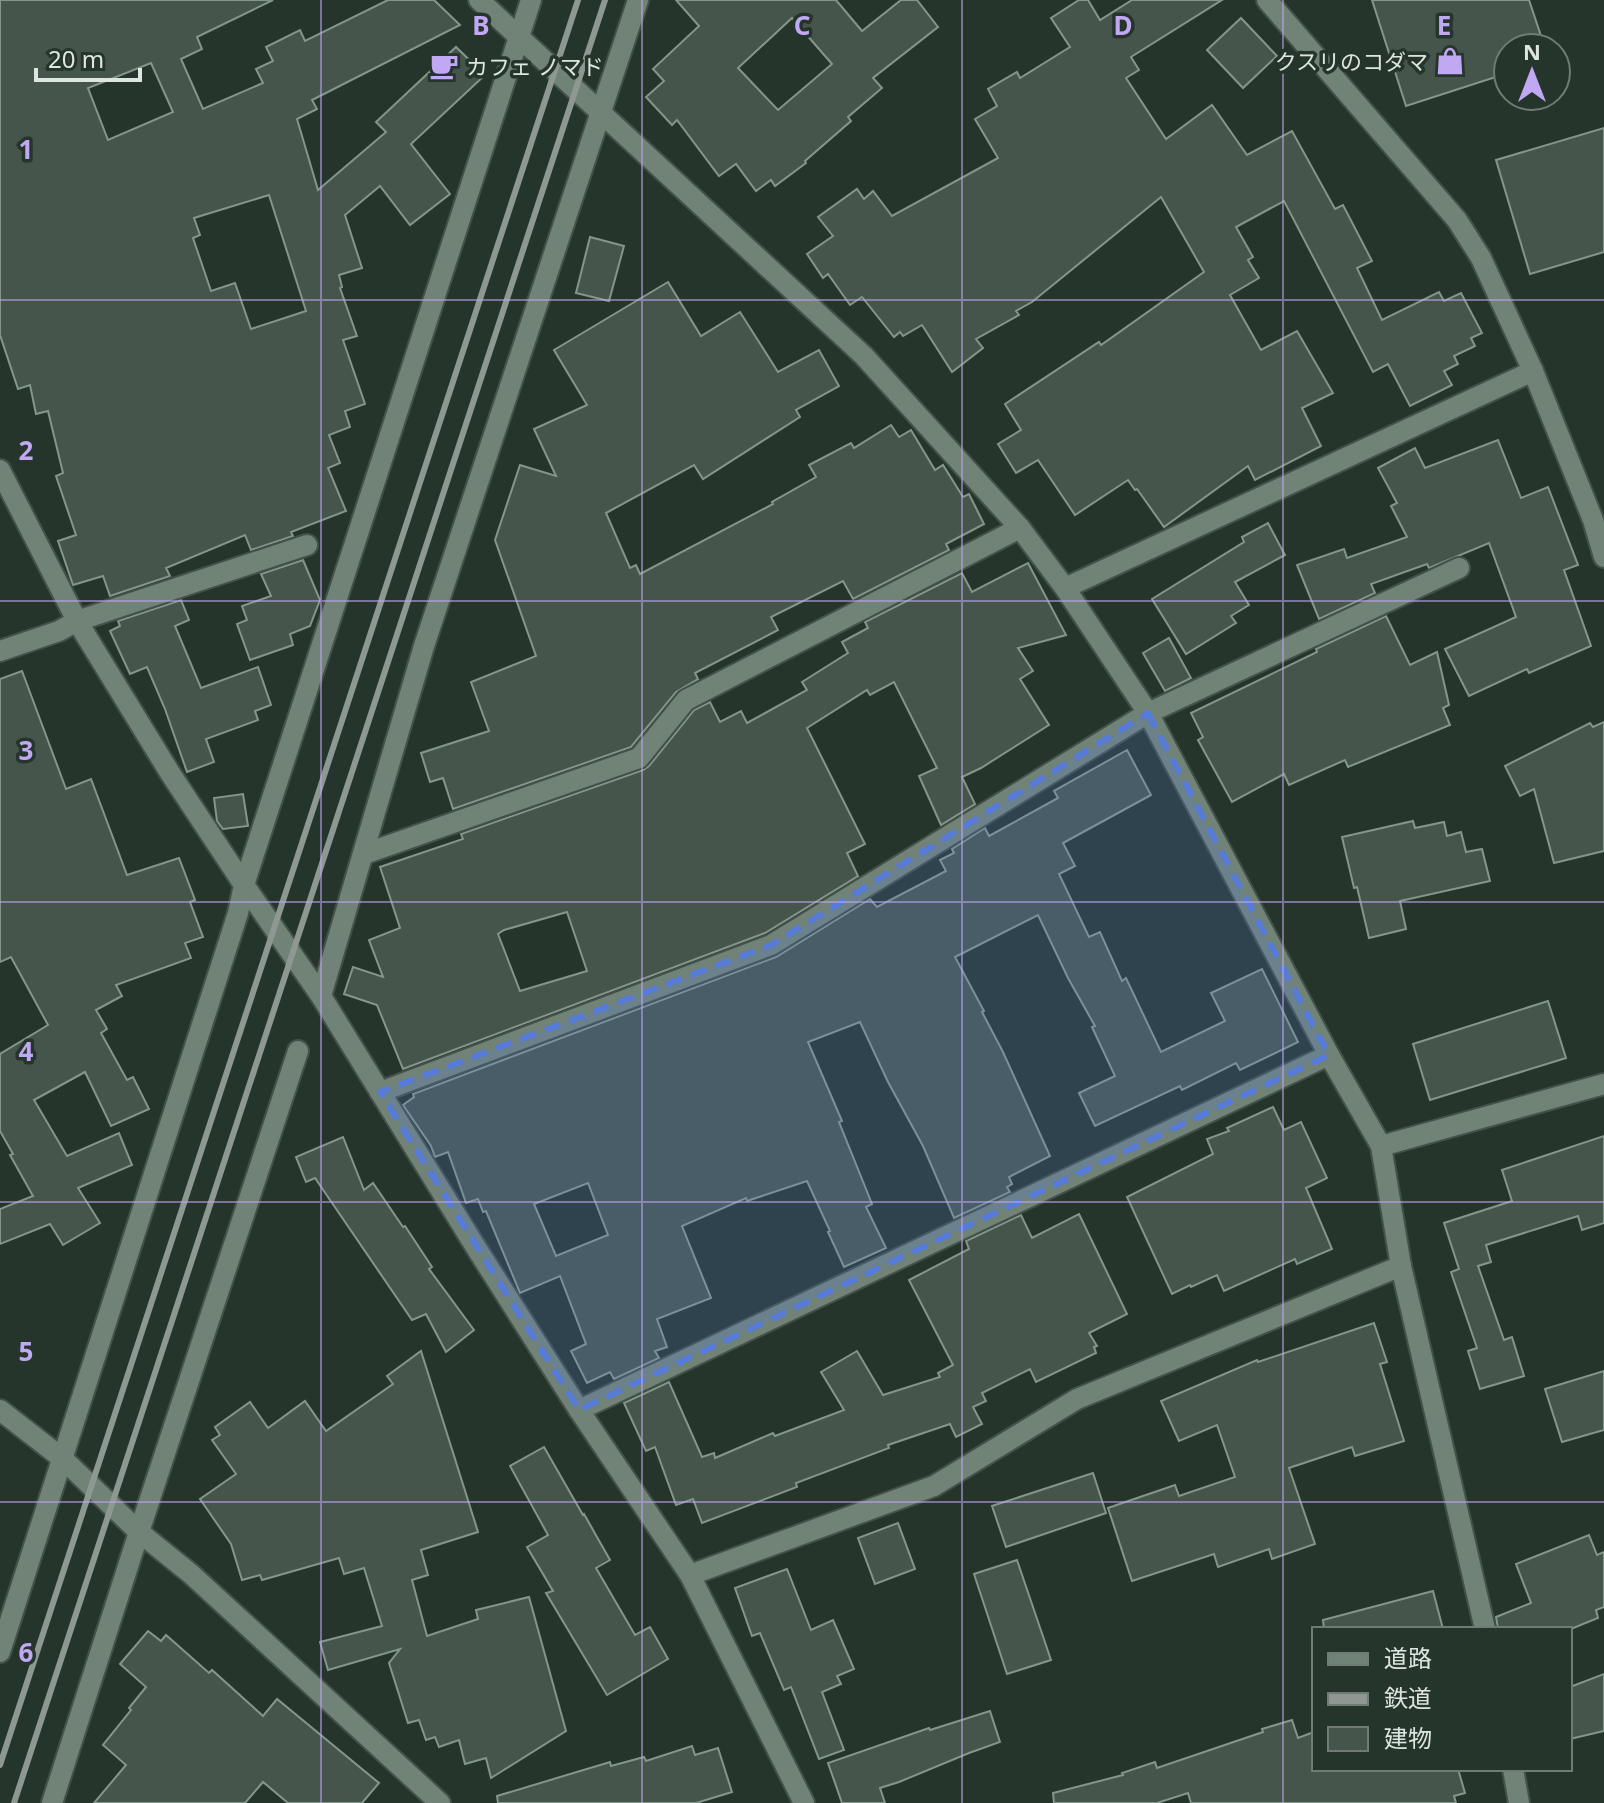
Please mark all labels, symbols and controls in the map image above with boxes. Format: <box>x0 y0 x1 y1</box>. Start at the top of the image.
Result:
text: B <box>472 7 490 43</box>
text: C <box>794 7 810 43</box>
text: D <box>1113 7 1133 43</box>
text: E <box>1437 7 1451 43</box>
scale bar <box>36 32 140 82</box>
north arrow <box>1492 32 1572 112</box>
text: N <box>1523 36 1541 66</box>
text: 20 m <box>48 42 104 75</box>
place label: クスリのコダマ <box>1275 46 1428 76</box>
shop icon: クスリのコダマ <box>1435 46 1465 76</box>
cafe icon: カフェ ノマド <box>429 51 459 81</box>
place label: カフェ ノマド <box>466 51 604 81</box>
text: 1 <box>19 131 33 167</box>
text: 2 <box>19 432 34 468</box>
text: 3 <box>19 732 33 768</box>
text: 4 <box>19 1033 34 1069</box>
text: 5 <box>19 1333 33 1369</box>
legend <box>1312 1627 1572 1771</box>
text: 6 <box>19 1634 34 1670</box>
text: 道路 <box>1384 1641 1432 1674</box>
text: 鉄道 <box>1384 1681 1432 1714</box>
text: 建物 <box>1384 1721 1432 1754</box>

